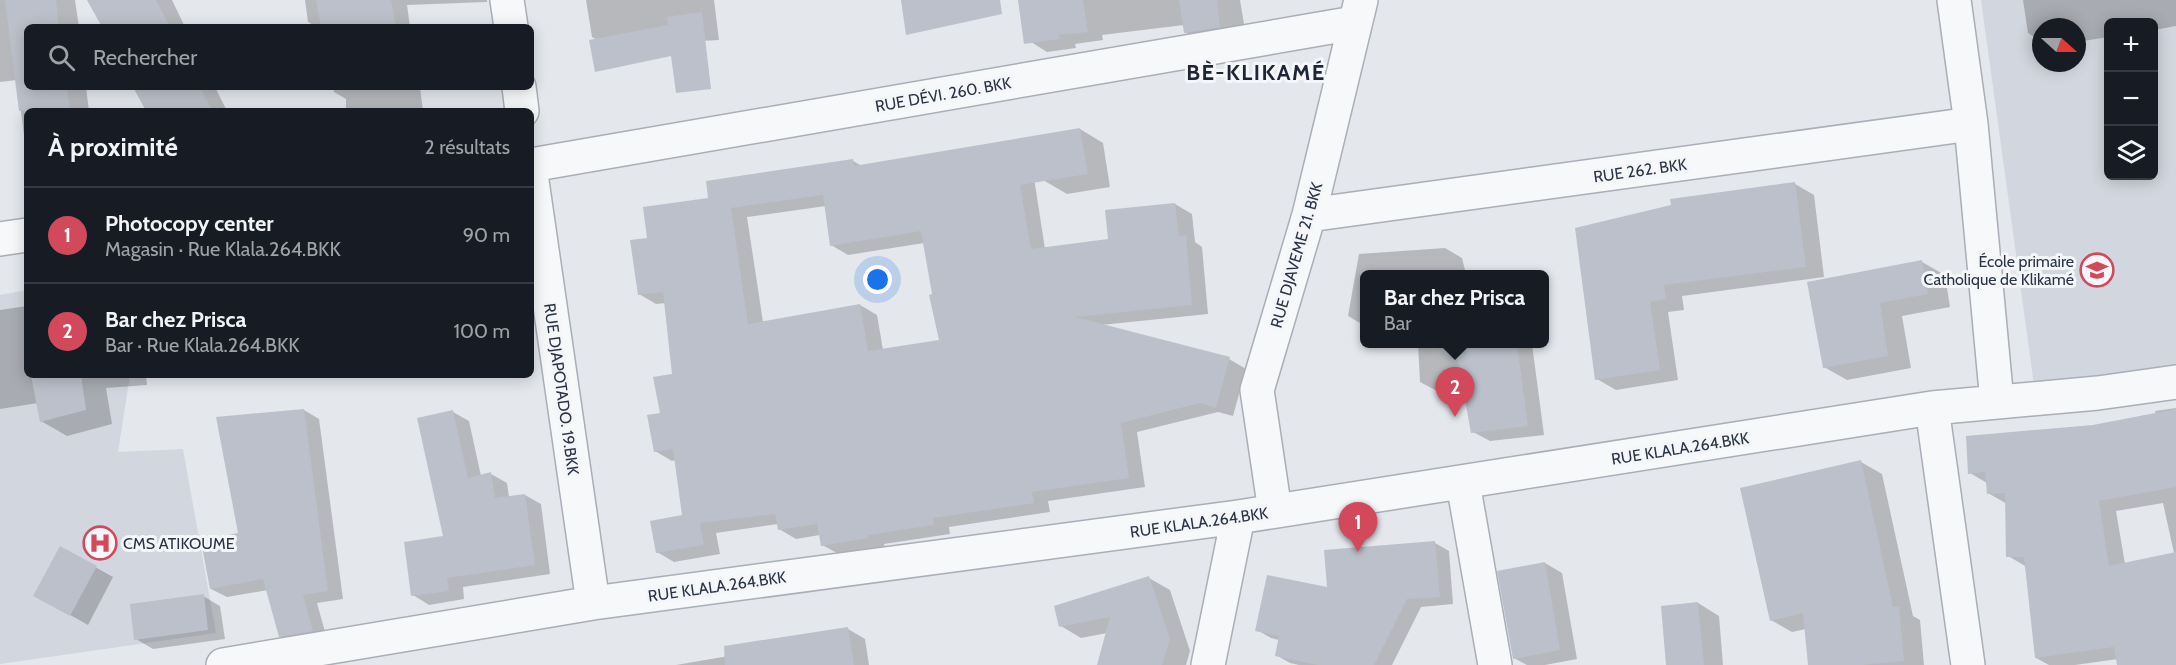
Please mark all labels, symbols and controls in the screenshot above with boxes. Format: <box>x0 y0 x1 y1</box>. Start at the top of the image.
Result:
north arrow <box>2032 18 2086 72</box>
map controls <box>2104 18 2158 180</box>
button: + <box>2104 18 2158 72</box>
search box <box>24 24 534 90</box>
icon: search <box>45 41 78 74</box>
text: Rechercher <box>93 44 197 71</box>
district label: BÈ-KLIKAMÉ <box>1186 59 1326 86</box>
button: − <box>2104 72 2158 126</box>
street label: RUE DÉVI. 260. BKK <box>874 73 1013 116</box>
button: layers <box>2104 126 2158 180</box>
text: À proximité <box>48 131 178 163</box>
text: 2 résultats <box>424 135 510 159</box>
street label: RUE 262. BKK <box>1592 155 1688 186</box>
street label: RUE DJAVEME 21. BKK <box>1267 180 1326 330</box>
text: Photocopy center <box>105 210 274 237</box>
text: 1 <box>64 223 71 247</box>
text: 90 m <box>463 223 510 247</box>
text: Magasin · Rue Klala.264.BKK <box>105 237 341 261</box>
place label: École primaire Catholique de Klikamé <box>1924 252 2074 289</box>
school or university icon: École primaire Catholique de Klikamé <box>2079 252 2115 288</box>
your location <box>863 265 892 294</box>
popup <box>1360 270 1549 348</box>
text: Bar chez Prisca <box>1384 284 1525 311</box>
street label: RUE DJAPOTADO. 19.BKK <box>540 302 583 476</box>
text: Bar chez Prisca <box>105 306 246 333</box>
text: Bar <box>1384 311 1412 335</box>
text: 2 <box>62 319 73 343</box>
text: 100 m <box>454 319 510 343</box>
text: Bar · Rue Klala.264.BKK <box>105 333 300 357</box>
pin: 2 <box>1436 368 1474 417</box>
street label: RUE KLALA.264.BKK <box>1610 428 1750 469</box>
pin: 1 <box>1338 502 1378 552</box>
street label: RUE KLALA.264.BKK <box>1129 503 1269 542</box>
hospital icon: CMS ATIKOUME <box>82 525 118 561</box>
place label: CMS ATIKOUME <box>123 534 235 553</box>
street label: RUE KLALA.264.BKK <box>647 567 787 606</box>

